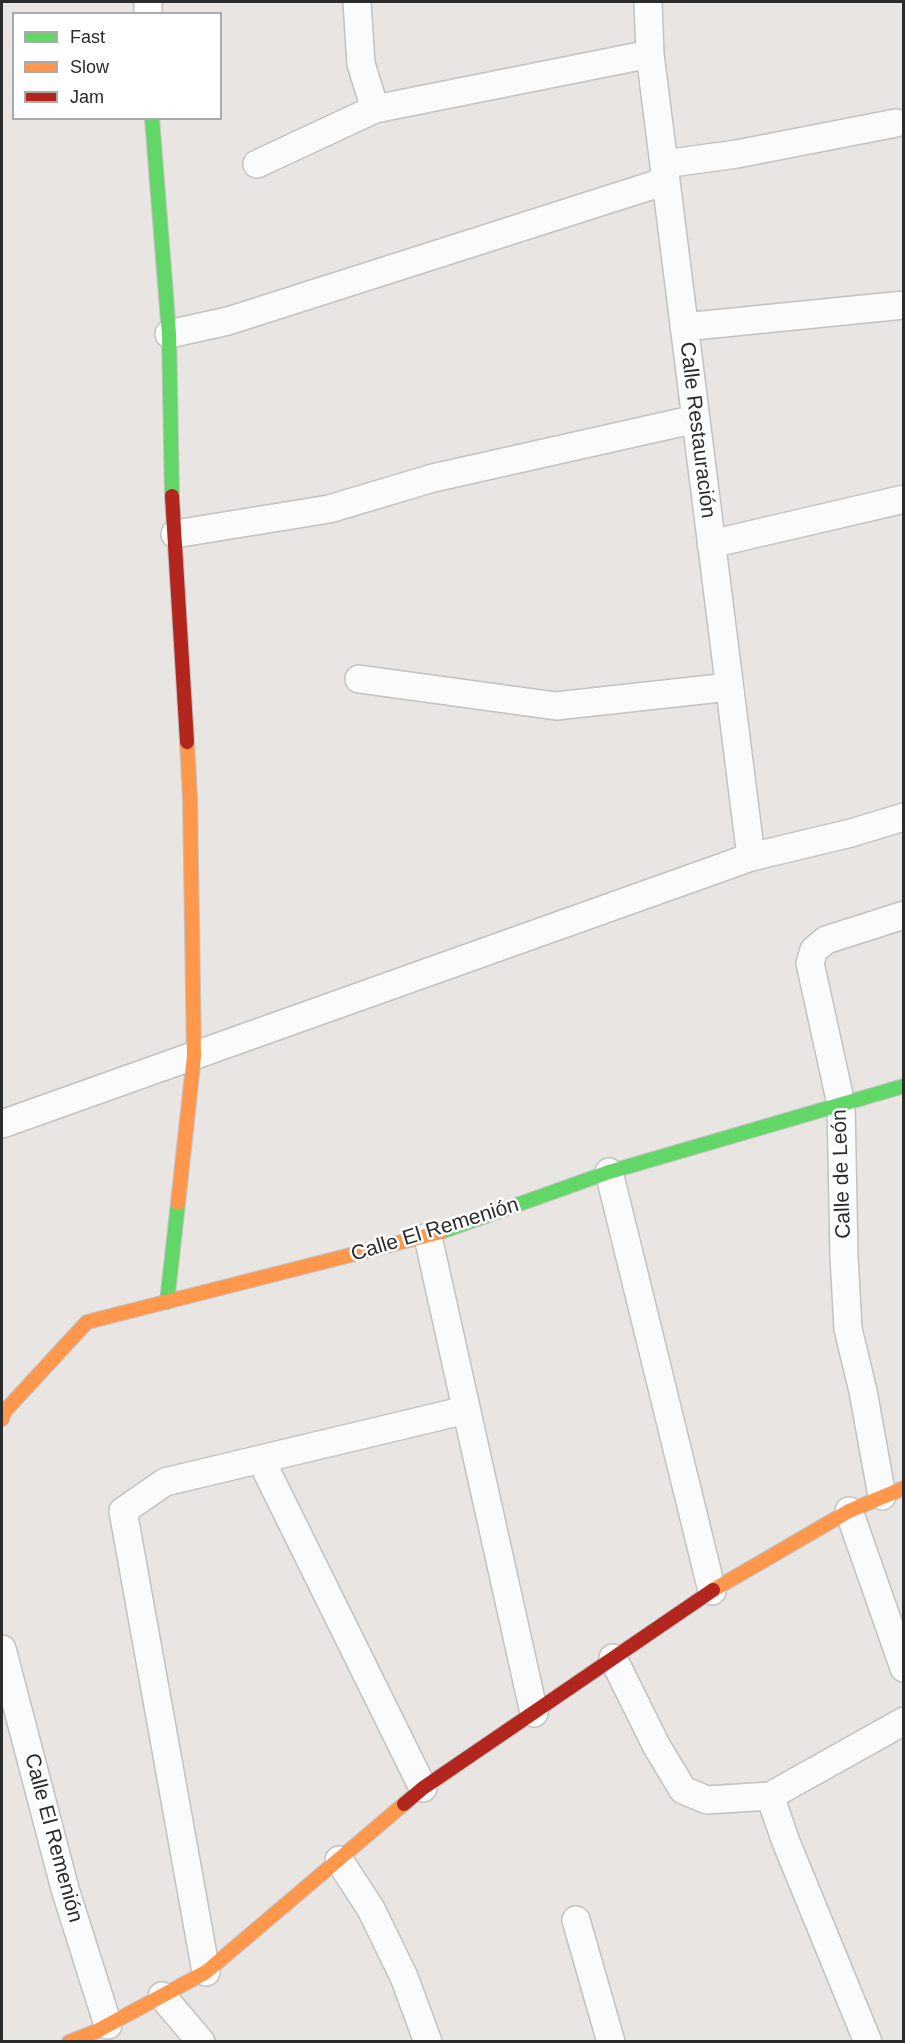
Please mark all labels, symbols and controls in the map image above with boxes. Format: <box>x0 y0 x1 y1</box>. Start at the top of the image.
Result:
legend <box>12 12 222 120</box>
text: Fast <box>70 27 105 47</box>
text: Slow <box>70 57 109 77</box>
text: Jam <box>70 87 104 107</box>
street label: Calle Restauración <box>674 340 720 520</box>
street label: Calle de León <box>827 1109 857 1239</box>
street label: Calle El Remenión <box>348 1193 522 1267</box>
street label: Calle El Remenión <box>18 1751 88 1925</box>

